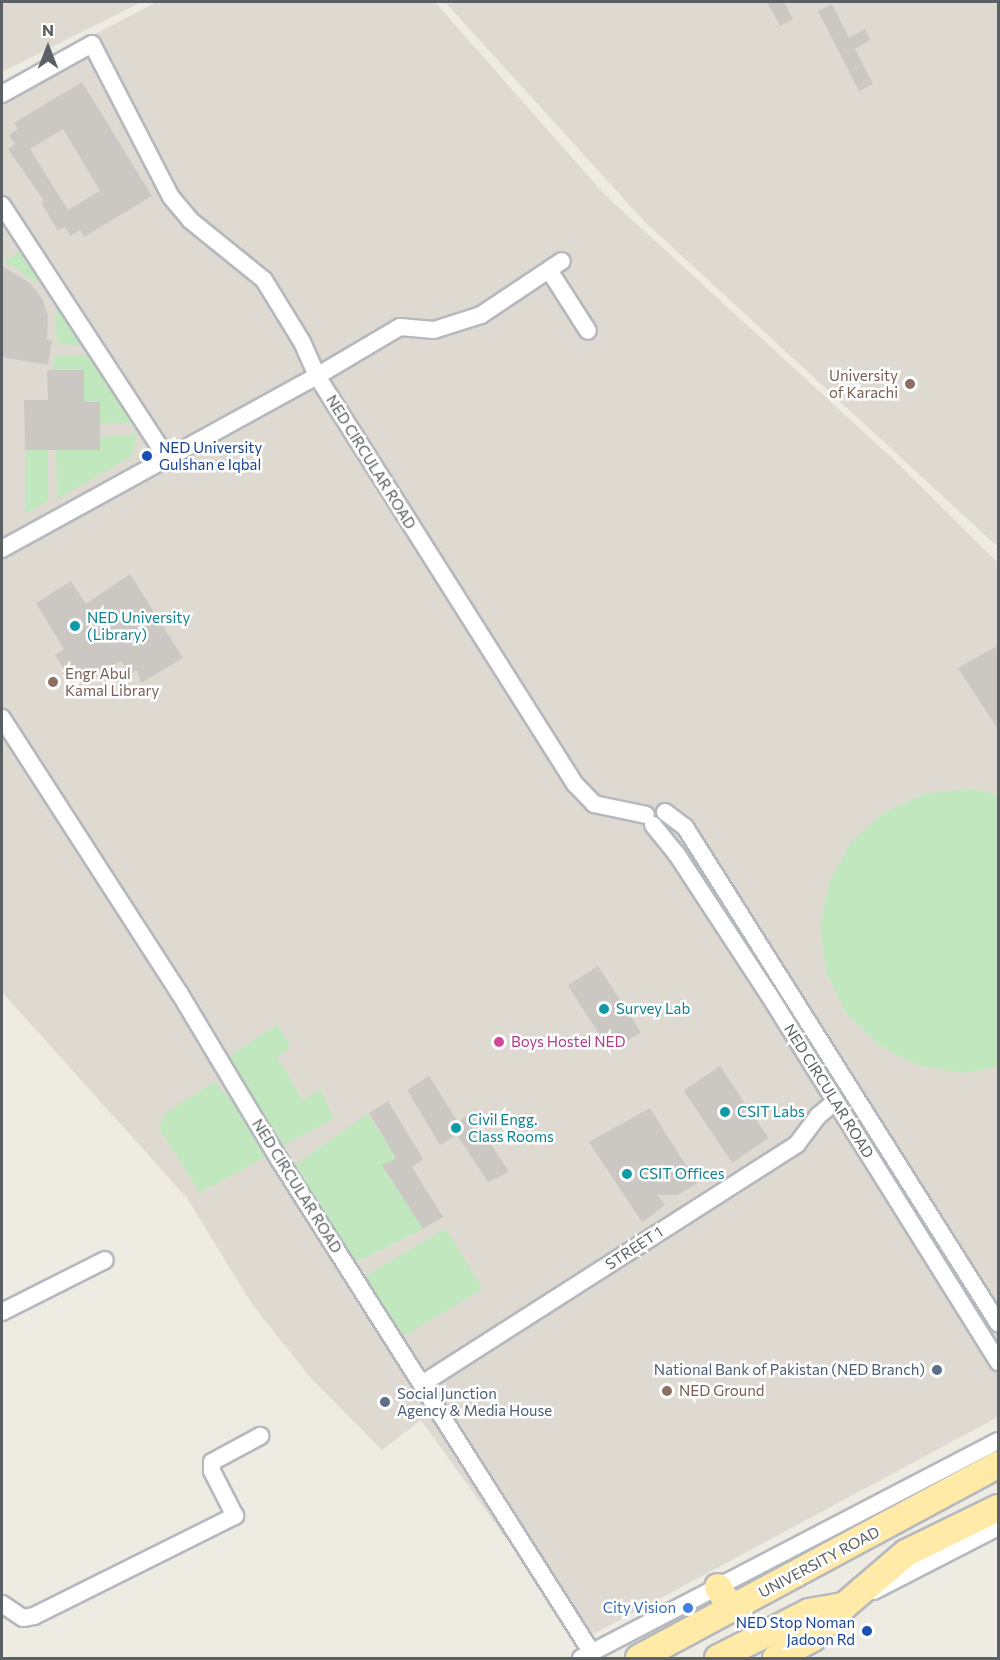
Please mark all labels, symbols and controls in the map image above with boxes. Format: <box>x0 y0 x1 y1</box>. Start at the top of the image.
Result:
north arrow <box>18 18 78 78</box>
text: N <box>42 20 54 39</box>
place label: University of Karachi <box>829 366 898 401</box>
marker: University of Karachi <box>903 377 917 391</box>
street label: NED CIRCULAR ROAD <box>322 392 420 532</box>
place label: NED University Gulshan e Iqbal <box>159 438 262 473</box>
marker: NED University Gulshan e Iqbal <box>140 449 154 463</box>
place label: NED University (Library) <box>87 608 190 643</box>
marker: NED University (Library) <box>68 619 82 633</box>
place label: Engr Abul Kamal Library <box>65 664 159 699</box>
marker: Engr Abul Kamal Library <box>46 675 60 689</box>
place label: Survey Lab <box>616 1000 690 1018</box>
marker: Survey Lab <box>597 1002 611 1016</box>
street label: NED CIRCULAR ROAD <box>780 1021 878 1161</box>
place label: Boys Hostel NED <box>511 1033 625 1051</box>
marker: Boys Hostel NED <box>492 1035 506 1049</box>
place label: CSIT Labs <box>737 1103 805 1121</box>
marker: CSIT Labs <box>718 1105 732 1119</box>
place label: Civil Engg. Class Rooms <box>468 1110 554 1145</box>
street label: NED CIRCULAR ROAD <box>248 1116 346 1256</box>
marker: Civil Engg. Class Rooms <box>449 1121 463 1135</box>
place label: CSIT Offices <box>639 1165 725 1183</box>
marker: CSIT Offices <box>620 1167 634 1181</box>
street label: STREET 1 <box>602 1223 666 1273</box>
place label: National Bank of Pakistan (NED Branch) <box>654 1361 925 1379</box>
marker: National Bank of Pakistan (NED Branch) <box>930 1363 944 1377</box>
place label: NED Ground <box>679 1382 764 1400</box>
place label: Social Junction Agency & Media House <box>397 1384 552 1419</box>
marker: NED Ground <box>660 1384 674 1398</box>
marker: Social Junction Agency & Media House <box>378 1395 392 1409</box>
street label: UNIVERSITY ROAD <box>756 1523 882 1601</box>
place label: City Vision <box>603 1599 676 1617</box>
marker: City Vision <box>681 1601 695 1615</box>
place label: NED Stop Noman Jadoon Rd <box>736 1613 855 1648</box>
marker: NED Stop Noman Jadoon Rd <box>860 1624 874 1638</box>

